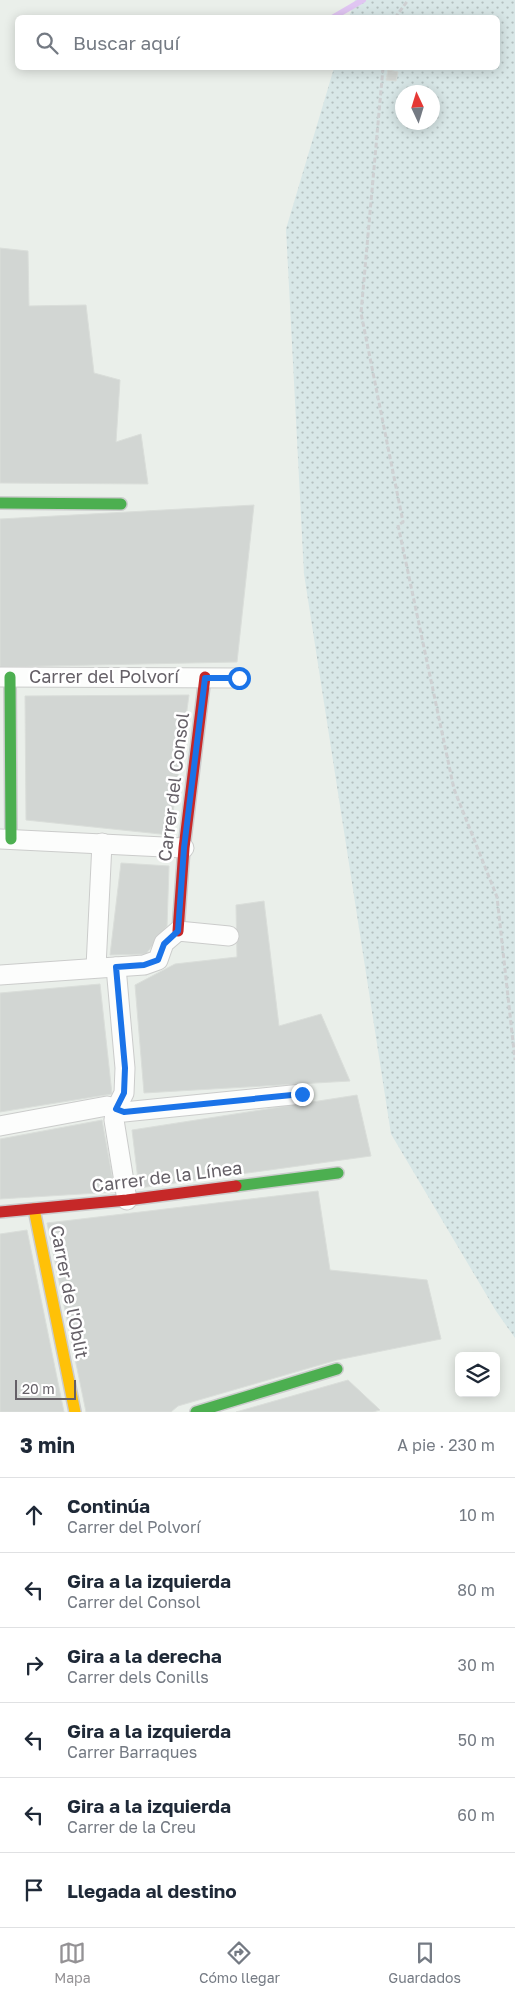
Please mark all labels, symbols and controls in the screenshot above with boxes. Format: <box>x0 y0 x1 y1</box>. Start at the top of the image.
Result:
search box <box>15 15 500 70</box>
icon: search <box>33 29 61 57</box>
text: Buscar aquí <box>73 31 180 54</box>
north arrow <box>395 85 440 130</box>
street label: Carrer del Polvorí <box>29 665 180 687</box>
route start <box>228 667 251 690</box>
street label: Carrer del Consol <box>153 711 193 863</box>
route end <box>291 1083 314 1106</box>
street label: Carrer de la Línea <box>90 1156 243 1196</box>
street label: Carrer de l'Oblit <box>46 1223 94 1360</box>
map controls <box>455 1352 500 1397</box>
button: layers <box>455 1352 500 1397</box>
scale bar <box>15 1377 76 1400</box>
text: 20 m <box>22 1380 55 1397</box>
text: 3 min <box>20 1432 75 1458</box>
text: A pie · 230 m <box>397 1435 495 1455</box>
text: Continúa <box>67 1494 150 1517</box>
icon: ahead <box>20 1501 48 1529</box>
text: 10 m <box>459 1505 495 1525</box>
text: Carrer del Polvorí <box>67 1517 201 1537</box>
text: Gira a la izquierda <box>67 1569 231 1592</box>
icon: left <box>20 1576 48 1604</box>
text: 80 m <box>457 1580 495 1600</box>
text: Carrer del Consol <box>67 1592 201 1612</box>
text: Gira a la derecha <box>67 1644 222 1667</box>
icon: right <box>20 1651 48 1679</box>
text: 30 m <box>458 1655 495 1675</box>
text: Carrer dels Conills <box>67 1667 209 1687</box>
text: Gira a la izquierda <box>67 1719 231 1742</box>
icon: left <box>20 1726 48 1754</box>
text: 50 m <box>458 1730 495 1750</box>
text: Carrer Barraques <box>67 1742 197 1762</box>
text: Gira a la izquierda <box>67 1794 231 1817</box>
icon: left <box>20 1801 48 1829</box>
text: 60 m <box>457 1805 495 1825</box>
text: Carrer de la Creu <box>67 1817 196 1837</box>
icon: arrive <box>20 1876 48 1904</box>
text: Llegada al destino <box>67 1879 237 1902</box>
tab: Mapa <box>54 1939 91 1986</box>
tab: Cómo llegar <box>199 1939 280 1986</box>
tab: Guardados <box>388 1939 461 1986</box>

